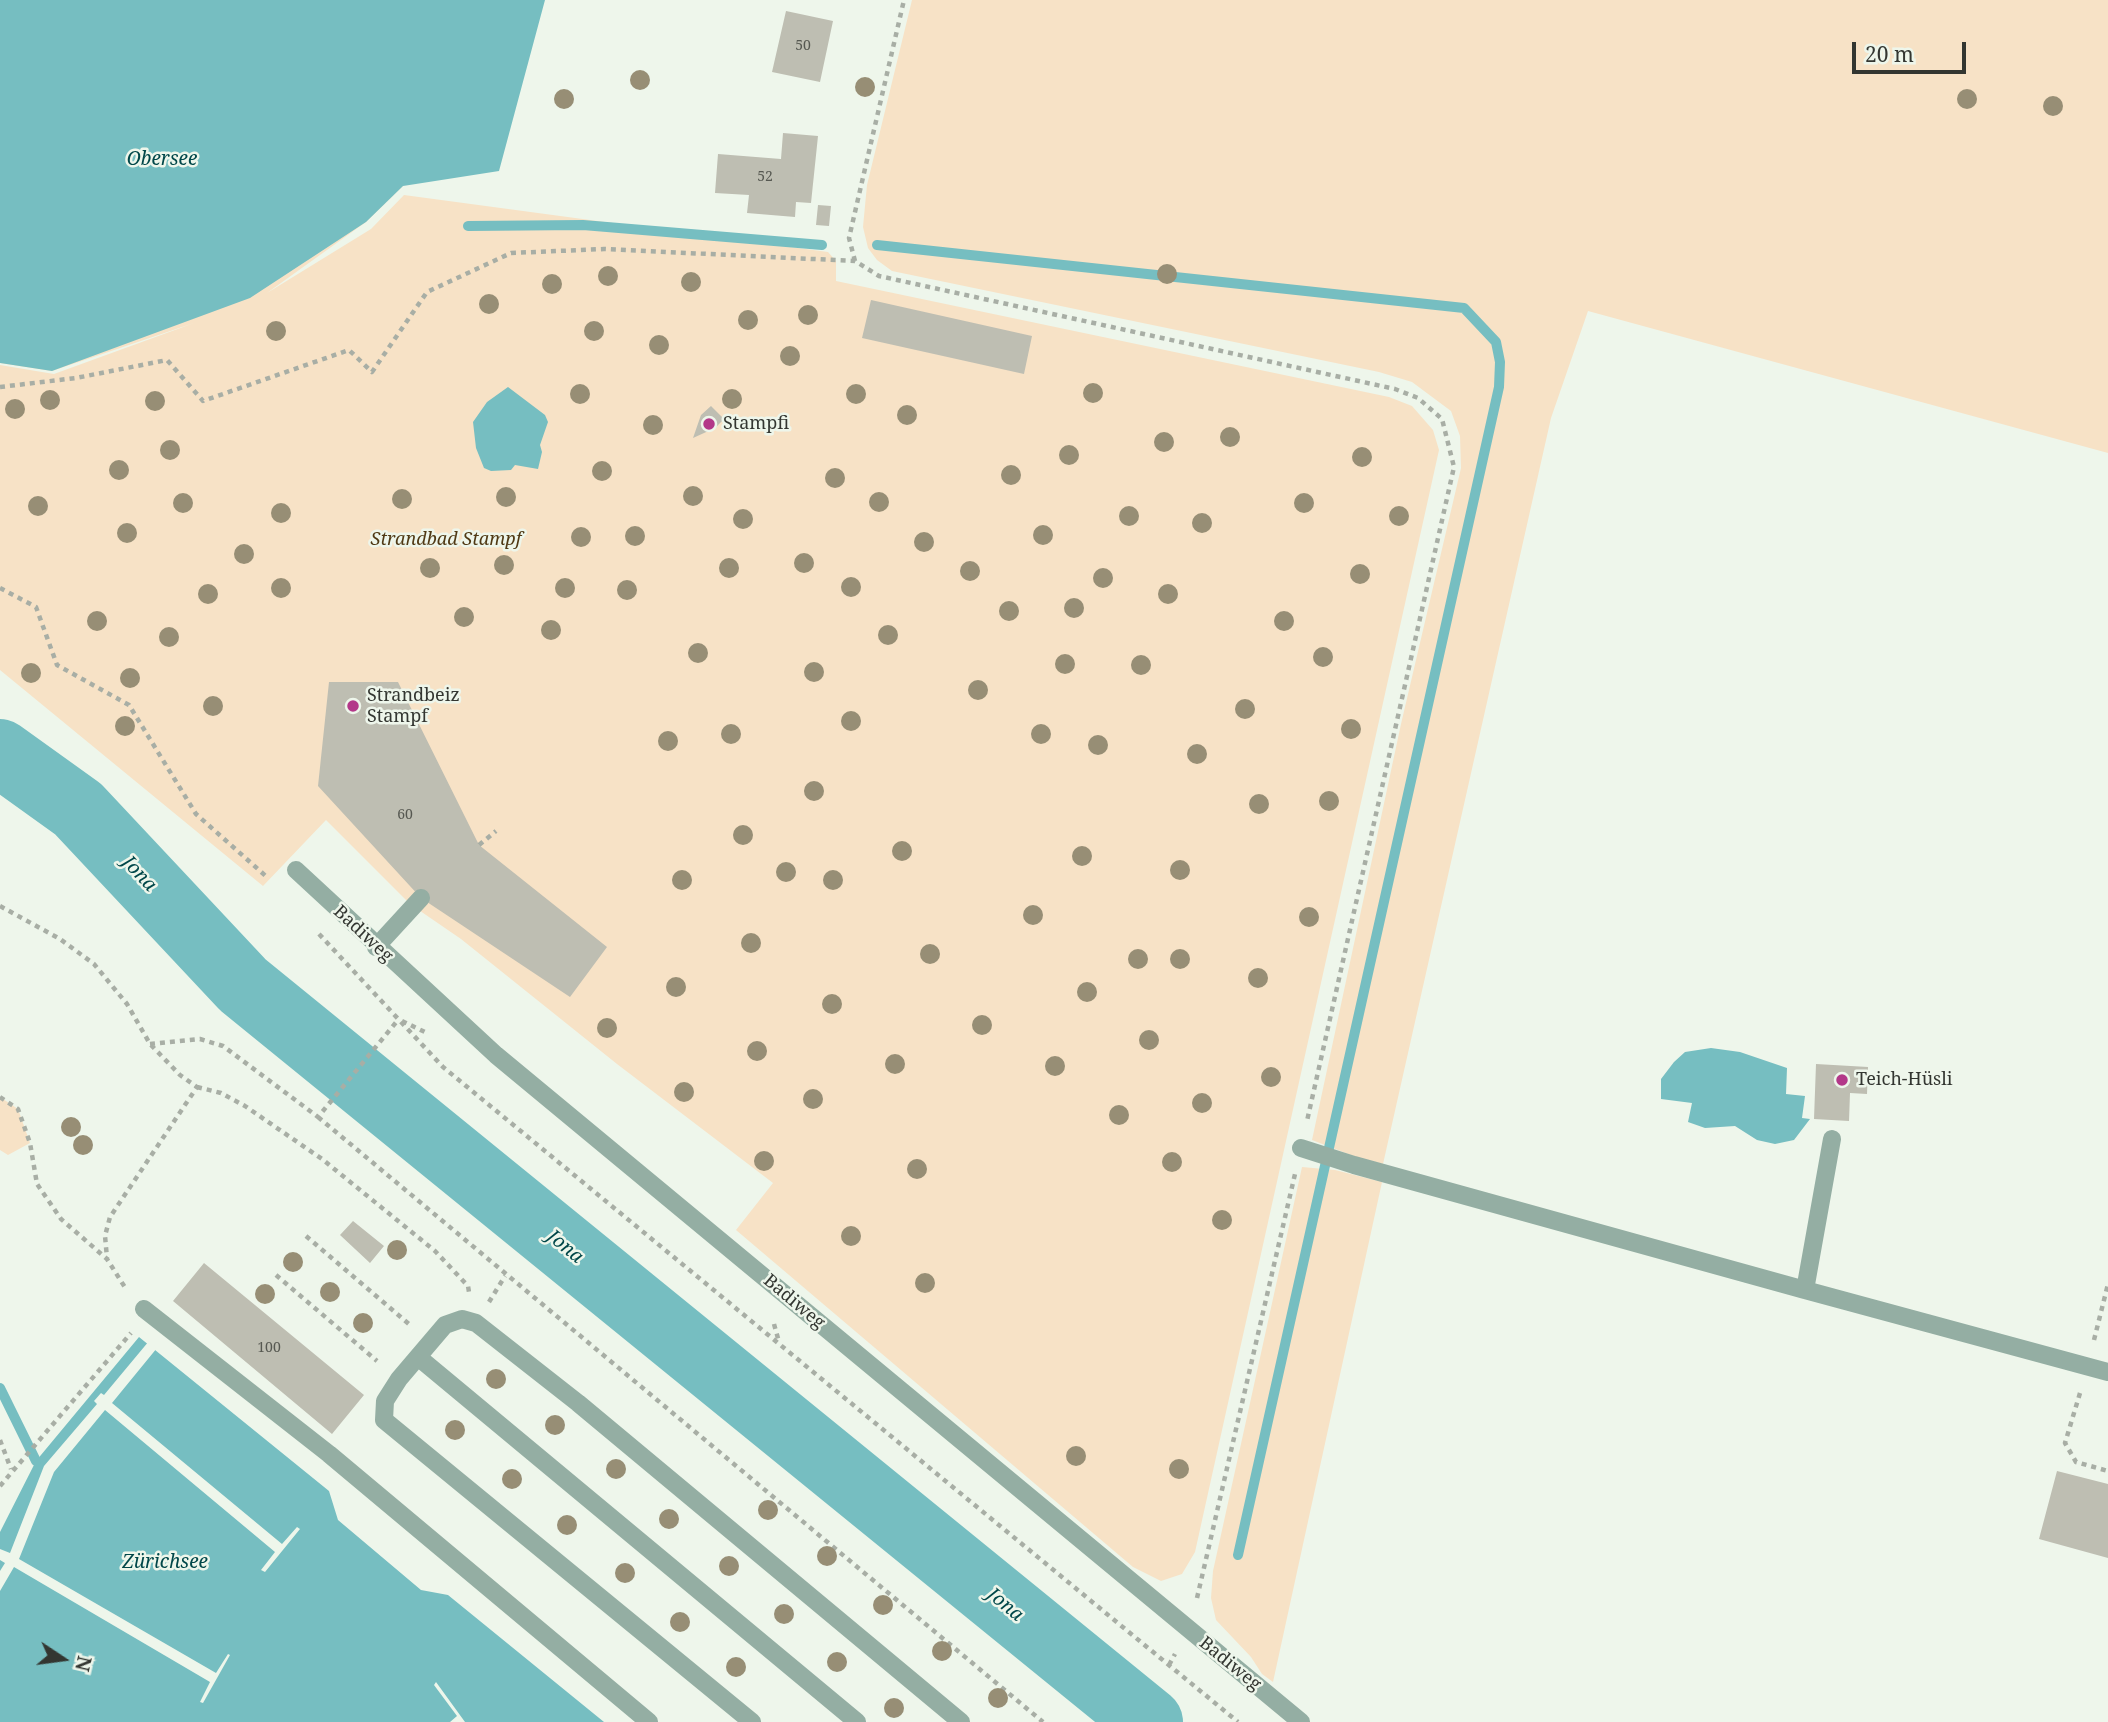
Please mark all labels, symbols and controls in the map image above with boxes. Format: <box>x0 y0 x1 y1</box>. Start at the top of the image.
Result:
scale bar <box>1856 28 1970 72</box>
house number: 50 <box>795 38 811 54</box>
text: 20 m <box>1865 40 1914 68</box>
water label: Obersee <box>127 149 197 171</box>
house number: 52 <box>757 169 773 185</box>
place label: Stampfi <box>723 413 789 435</box>
marker: Stampfi <box>701 416 717 432</box>
park label: Strandbad Stampf <box>371 529 521 551</box>
place label: Strandbeiz Stampf <box>367 685 460 728</box>
marker: Strandbeiz Stampf <box>345 698 361 714</box>
house number: 60 <box>397 807 413 823</box>
water label: Jona <box>117 852 161 896</box>
street label: Badiweg <box>329 901 397 967</box>
place label: Teich-Hüsli <box>1856 1069 1953 1091</box>
marker: Teich-Hüsli <box>1834 1072 1850 1088</box>
water label: Jona <box>542 1226 588 1268</box>
street label: Badiweg <box>759 1270 829 1334</box>
house number: 100 <box>257 1340 281 1356</box>
water label: Zürichsee <box>122 1552 208 1574</box>
water label: Jona <box>982 1584 1028 1626</box>
north arrow <box>28 1624 98 1694</box>
street label: Badiweg <box>1195 1632 1265 1696</box>
text: N <box>69 1653 98 1674</box>

